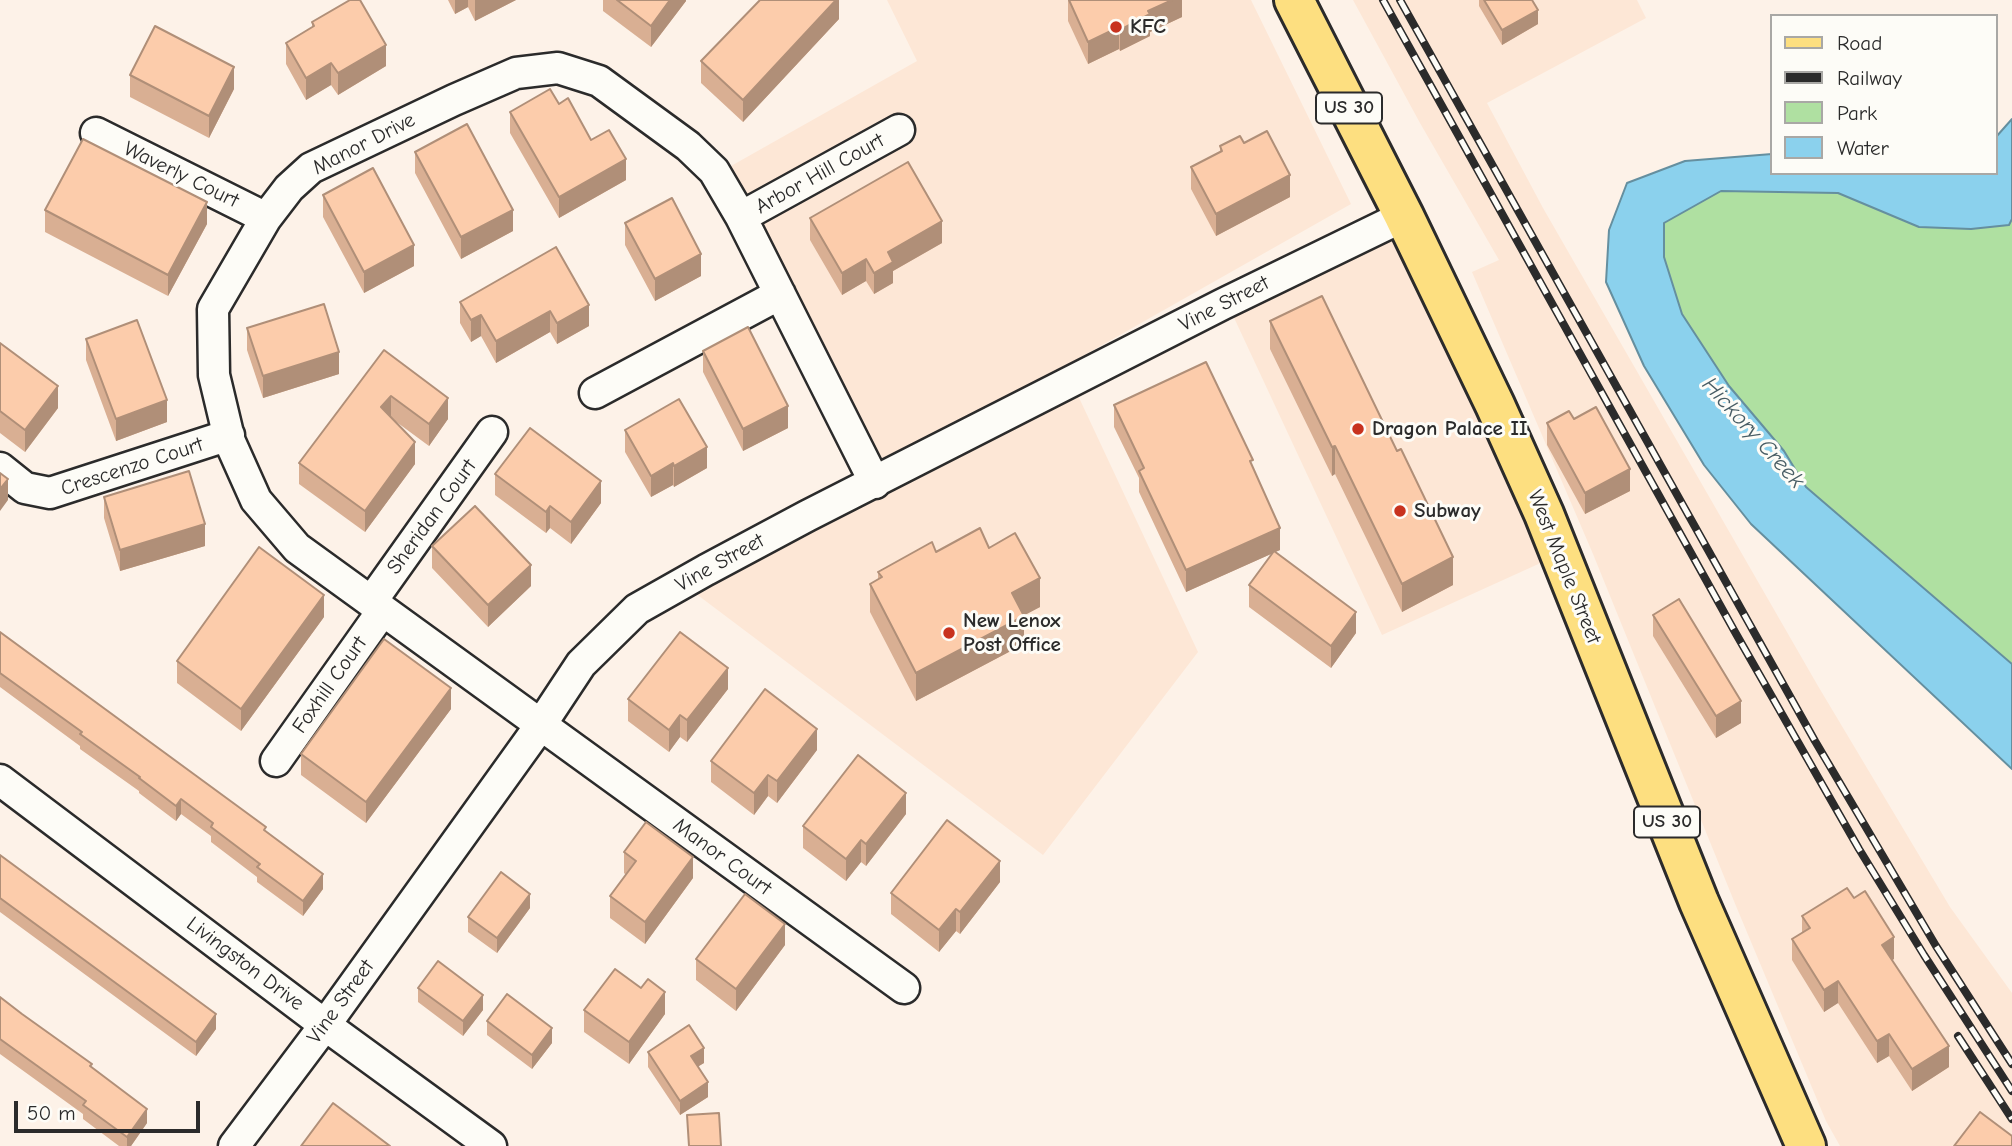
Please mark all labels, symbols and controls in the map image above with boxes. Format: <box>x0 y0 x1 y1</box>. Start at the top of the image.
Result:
place label: KFC <box>1130 14 1166 40</box>
legend <box>1770 14 1998 175</box>
marker: KFC <box>1108 19 1124 35</box>
text: Road <box>1837 31 1882 55</box>
text: Railway <box>1837 66 1902 90</box>
road number: US 30 <box>1316 92 1382 124</box>
text: Park <box>1837 101 1877 125</box>
street label: Manor Drive <box>309 107 419 181</box>
street label: Arbor Hill Court <box>751 128 889 220</box>
street label: Waverly Court <box>119 136 243 214</box>
text: Water <box>1837 136 1889 160</box>
street label: Vine Street <box>1175 271 1273 337</box>
water label: Hickory Creek <box>1696 372 1810 494</box>
place label: Dragon Palace II <box>1372 416 1527 442</box>
marker: Dragon Palace II <box>1350 421 1366 437</box>
street label: Crescenzo Court <box>58 432 206 502</box>
street label: Sheridan Court <box>382 455 482 579</box>
street label: West Maple Street <box>1522 487 1606 647</box>
place label: Subway <box>1414 498 1481 524</box>
marker: Subway <box>1392 503 1408 519</box>
street label: Vine Street <box>671 528 769 598</box>
place label: New Lenox Post Office <box>963 608 1061 658</box>
marker: New Lenox Post Office <box>941 625 957 641</box>
street label: Foxhill Court <box>287 632 373 738</box>
road number: US 30 <box>1634 806 1700 838</box>
street label: Manor Court <box>668 813 776 901</box>
street label: Livingston Drive <box>181 912 309 1016</box>
street label: Vine Street <box>302 955 380 1049</box>
scale bar <box>18 1086 203 1130</box>
text: 50 m <box>27 1101 76 1125</box>

